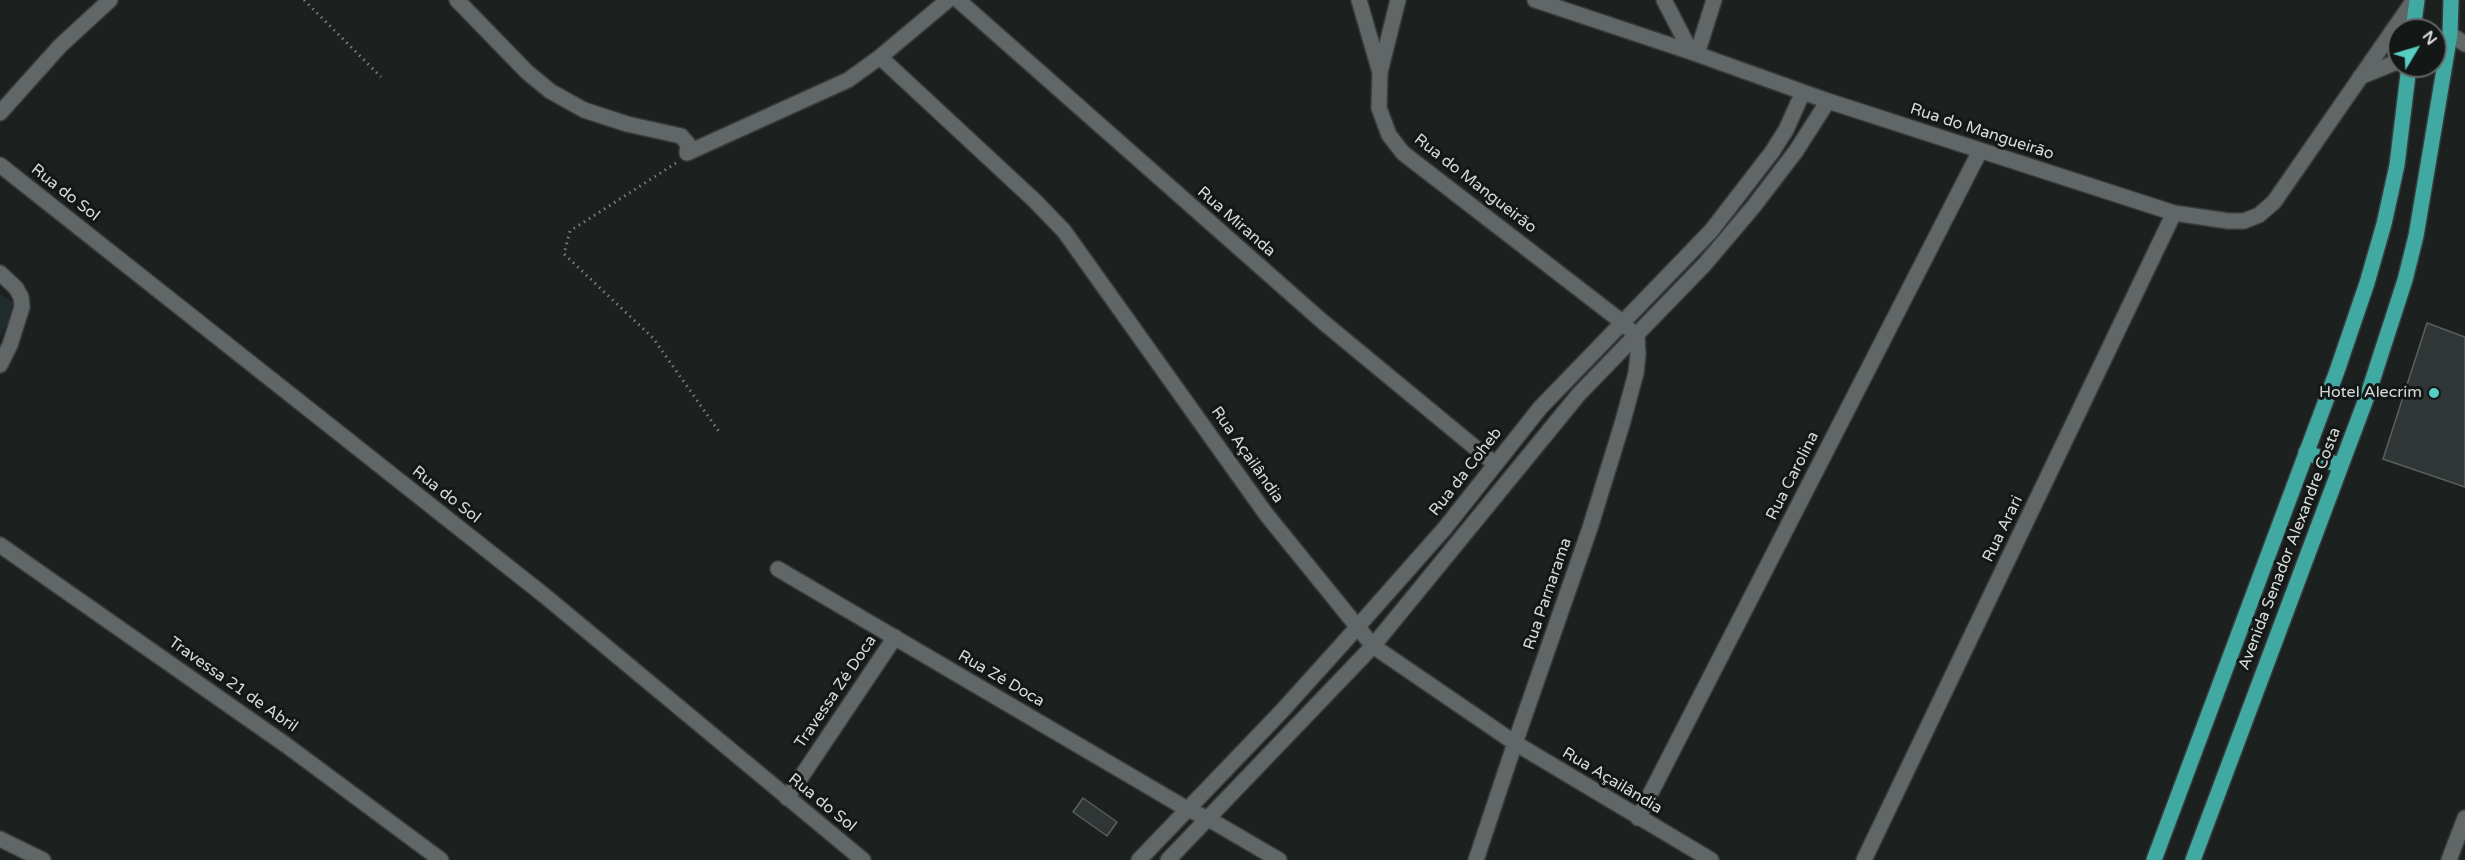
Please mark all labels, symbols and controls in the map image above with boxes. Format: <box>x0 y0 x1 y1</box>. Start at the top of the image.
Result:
north arrow <box>2387 18 2447 78</box>
text: N <box>2418 27 2441 49</box>
street label: Rua do Mangueirão <box>1908 100 2056 164</box>
street label: Rua do Mangueirão <box>1410 130 1540 238</box>
street label: Rua do Sol <box>27 160 103 226</box>
street label: Rua Miranda <box>1193 183 1279 261</box>
place label: Hotel Alecrim <box>2319 383 2422 403</box>
marker: Hotel Alecrim <box>2427 386 2441 400</box>
street label: Rua Açailândia <box>1207 403 1287 507</box>
street label: Rua da Coheb <box>1425 424 1507 520</box>
street label: Avenida Senador Alexandre Costa <box>2235 425 2345 673</box>
street label: Rua Carolina <box>1762 429 1824 523</box>
street label: Rua do Sol <box>408 462 484 528</box>
street label: Rua Arari <box>1979 493 2027 565</box>
street label: Rua Parnarama <box>1520 535 1576 653</box>
street label: Travessa Zé Doca <box>791 632 881 752</box>
street label: Travessa 21 de Abril <box>165 633 301 737</box>
street label: Rua Zé Doca <box>954 647 1048 711</box>
street label: Rua Açailândia <box>1558 744 1666 818</box>
street label: Rua do Sol <box>784 770 860 836</box>

